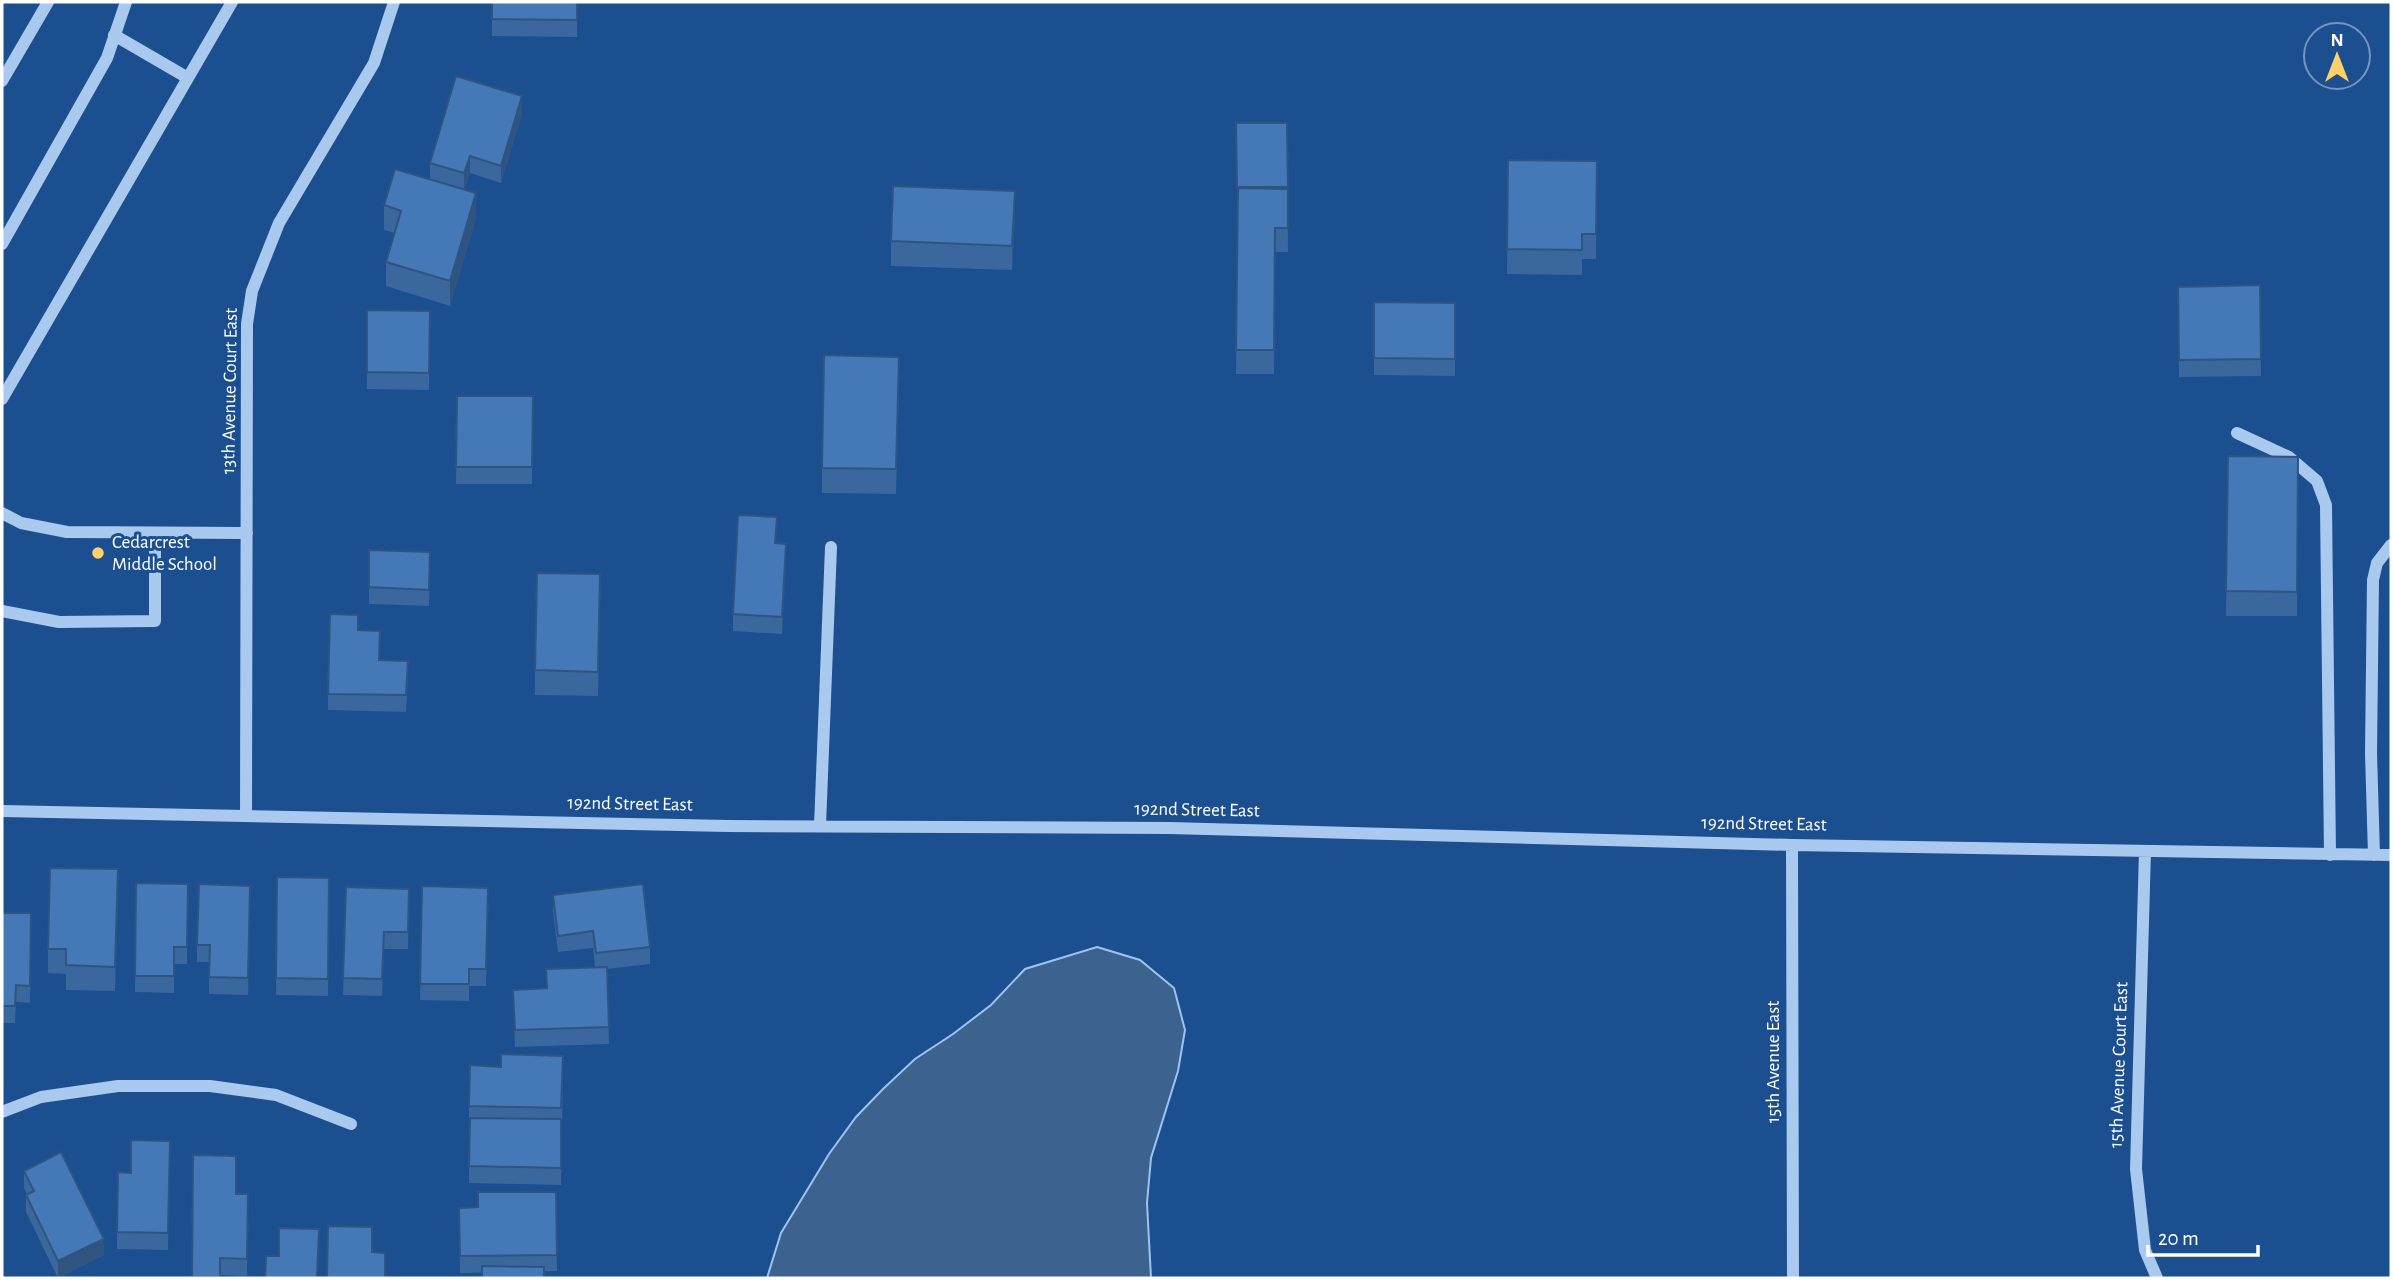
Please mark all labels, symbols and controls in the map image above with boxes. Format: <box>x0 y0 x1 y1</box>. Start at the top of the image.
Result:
north arrow <box>2302 21 2372 91</box>
text: N <box>2330 31 2344 50</box>
street label: 13th Avenue Court East <box>219 308 241 474</box>
place label: Cedarcrest Middle School <box>112 533 217 574</box>
marker: Cedarcrest Middle School <box>90 545 106 561</box>
street label: 192nd Street East <box>567 793 693 815</box>
street label: 192nd Street East <box>1134 799 1260 821</box>
street label: 192nd Street East <box>1701 813 1827 835</box>
street label: 15th Avenue Court East <box>2107 982 2131 1148</box>
street label: 15th Avenue East <box>1764 1001 1783 1123</box>
scale bar <box>2148 1214 2258 1258</box>
text: 20 m <box>2158 1228 2199 1249</box>

